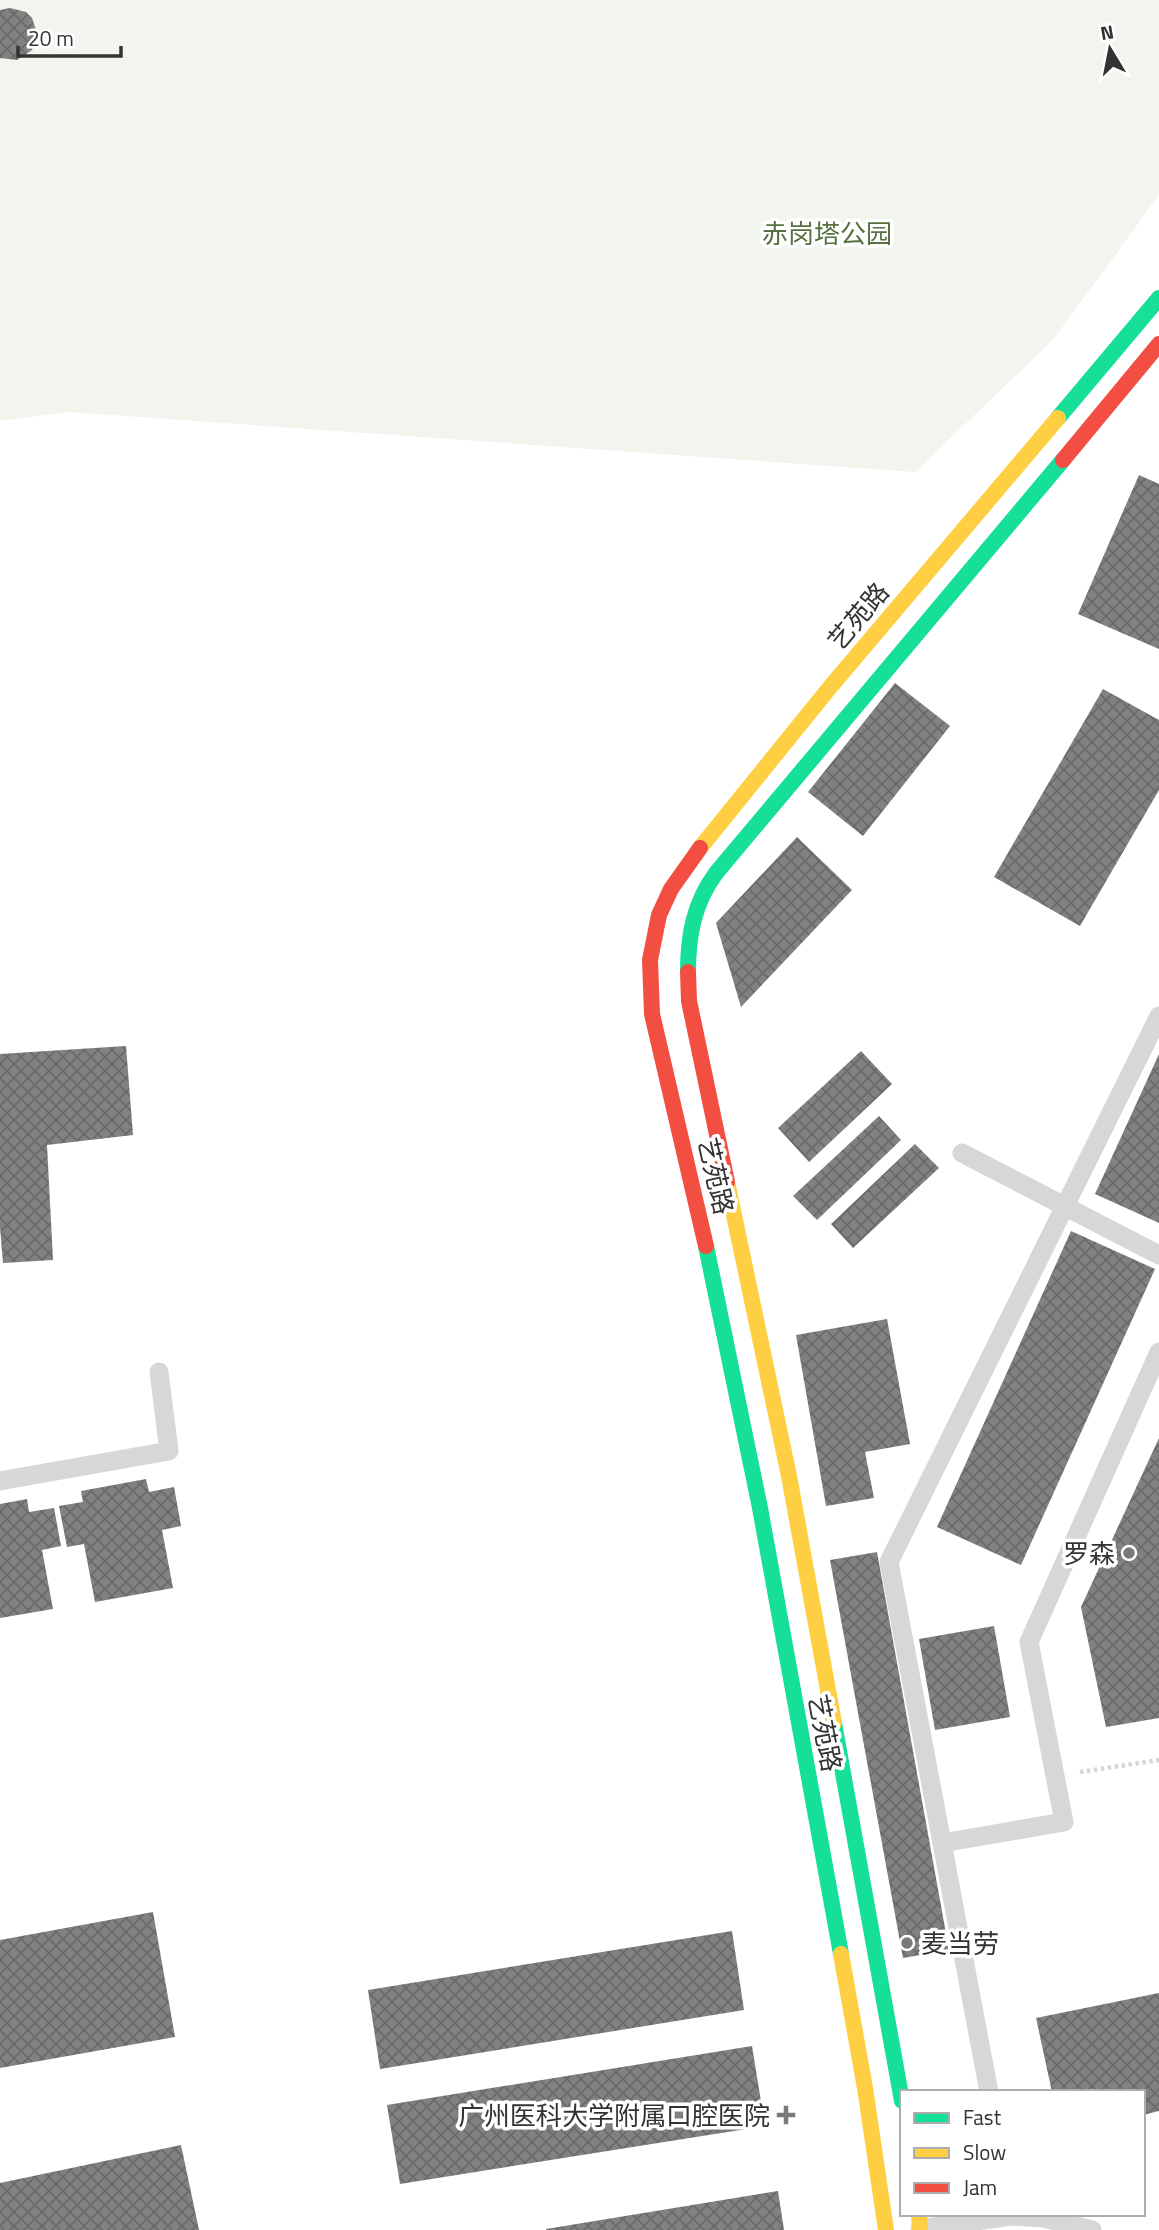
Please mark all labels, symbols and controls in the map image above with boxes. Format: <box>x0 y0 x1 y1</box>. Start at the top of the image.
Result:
scale bar <box>18 14 121 58</box>
north arrow <box>1075 14 1145 84</box>
text: N <box>1098 16 1116 47</box>
text: 20 m <box>28 22 74 54</box>
park label: 赤岗塔公园 <box>762 214 892 253</box>
street label: 艺苑路 <box>818 574 898 658</box>
street label: 艺苑路 <box>688 1134 744 1218</box>
place label: 罗森 <box>1063 1534 1115 1573</box>
marker: 罗森 <box>1121 1545 1137 1561</box>
street label: 艺苑路 <box>798 1691 852 1775</box>
place label: 麦当劳 <box>921 1924 999 1963</box>
marker: 麦当劳 <box>899 1935 915 1951</box>
legend <box>900 2090 1145 2216</box>
place label: 广州医科大学附属口腔医院 <box>458 2096 770 2135</box>
text: Fast <box>963 2101 1002 2133</box>
marker: 广州医科大学附属口腔医院 <box>776 2105 796 2125</box>
text: Slow <box>963 2136 1006 2168</box>
text: Jam <box>963 2171 997 2203</box>

